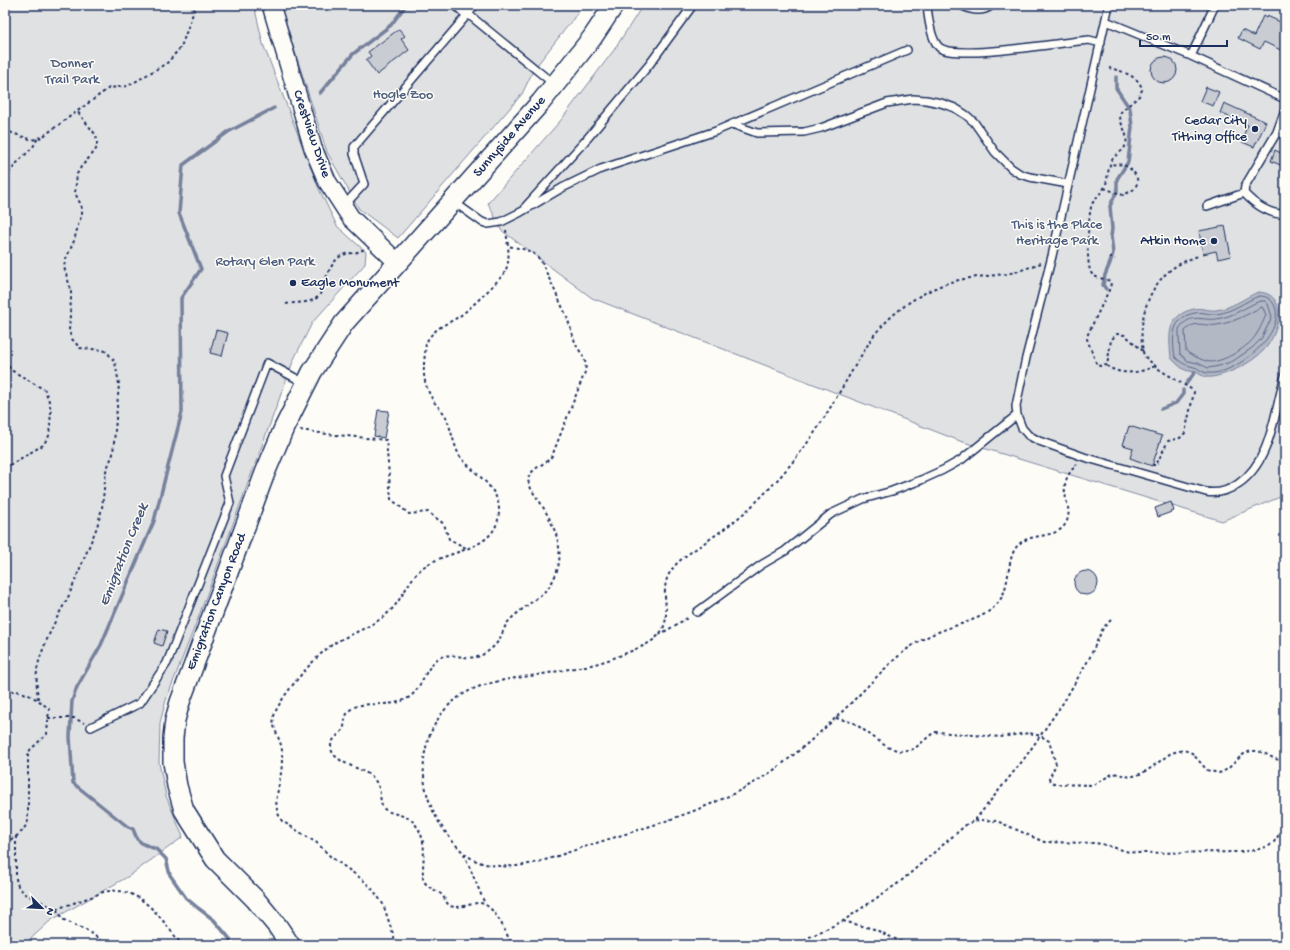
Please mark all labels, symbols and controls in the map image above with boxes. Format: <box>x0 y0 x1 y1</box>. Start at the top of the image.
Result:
scale bar <box>1140 22 1227 48</box>
text: 50 m <box>1146 31 1171 45</box>
park label: Donner Trail Park <box>44 56 101 89</box>
park label: Hogle Zoo <box>373 87 433 104</box>
street label: Crestview Drive <box>288 88 334 181</box>
street label: Sunnyside Avenue <box>470 92 550 181</box>
place label: Cedar City Tithing Office <box>1171 113 1248 146</box>
marker: Cedar City Tithing Office <box>1250 124 1260 134</box>
park label: This is the Place Heritage Park <box>1011 217 1103 250</box>
place label: Atkin Home <box>1140 233 1207 250</box>
marker: Atkin Home <box>1209 236 1219 246</box>
park label: Rotary Glen Park <box>215 254 316 271</box>
place label: Eagle Monument <box>301 275 400 292</box>
marker: Eagle Monument <box>288 278 298 288</box>
water label: Emigration Creek <box>95 500 153 609</box>
street label: Emigration Canyon Road <box>183 530 252 673</box>
north arrow <box>22 888 62 928</box>
text: N <box>42 906 56 917</box>

